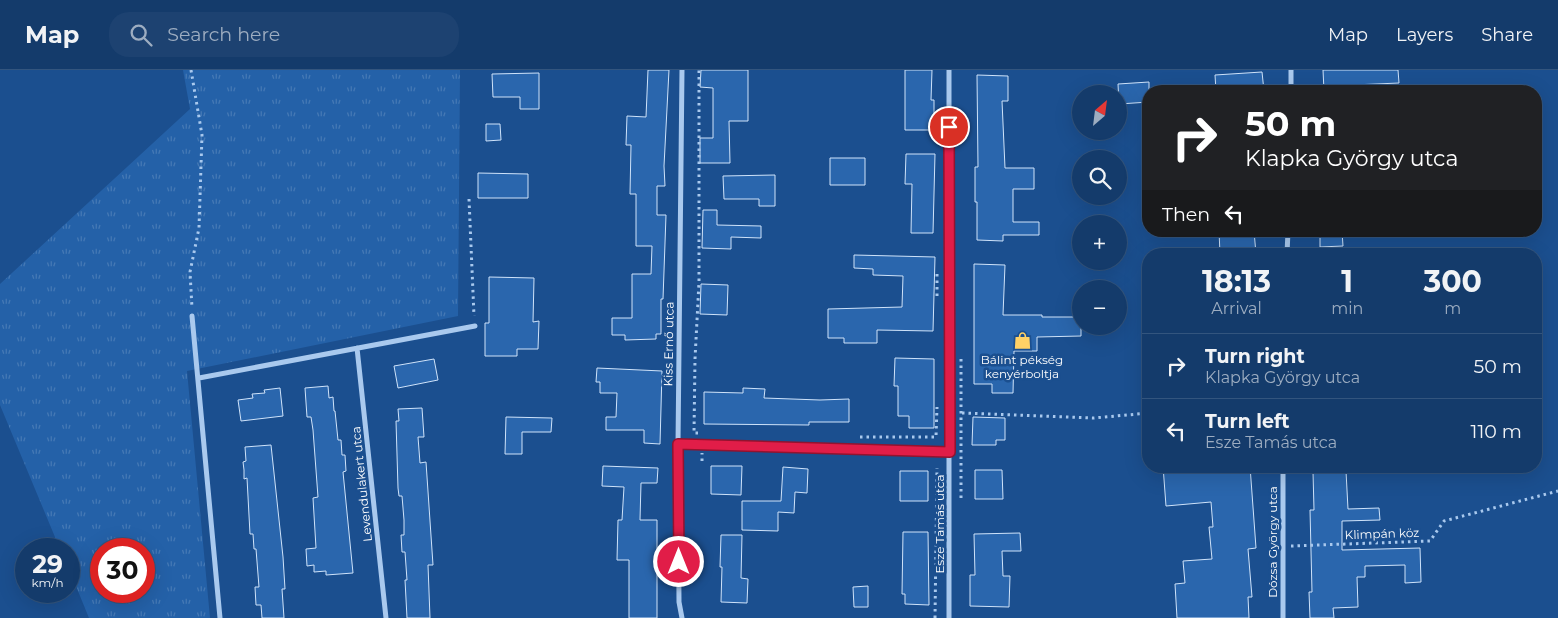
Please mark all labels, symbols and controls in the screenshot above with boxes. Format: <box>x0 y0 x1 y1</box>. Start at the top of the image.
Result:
search box <box>109 12 459 57</box>
text: Map <box>25 20 79 49</box>
icon: search <box>127 21 155 49</box>
text: Search here <box>167 23 280 46</box>
text: Map <box>1328 24 1368 46</box>
text: Layers <box>1396 24 1453 46</box>
text: Share <box>1481 24 1533 46</box>
north arrow <box>1072 85 1128 140</box>
map controls <box>1072 85 1127 335</box>
text: 50 m <box>1245 102 1336 145</box>
icon: right <box>1162 105 1227 170</box>
pin <box>928 106 970 148</box>
icon: arrive <box>935 113 963 141</box>
text: Klapka György utca <box>1245 145 1458 172</box>
button: search <box>1072 150 1127 205</box>
icon: left <box>1220 200 1248 228</box>
text: Then <box>1162 203 1210 226</box>
button: + <box>1072 215 1127 270</box>
text: 18:13 <box>1202 263 1271 300</box>
text: 1 <box>1341 263 1353 300</box>
text: 300 <box>1423 263 1482 300</box>
button: − <box>1072 280 1127 335</box>
text: Arrival <box>1211 299 1262 318</box>
text: min <box>1331 299 1363 318</box>
text: m <box>1444 299 1461 318</box>
street label: Kiss Ernő utca <box>660 302 677 386</box>
shop icon: Bálint pékség kenyérboltja <box>1012 331 1032 351</box>
text: Turn right <box>1205 345 1305 368</box>
place label: Bálint pékség kenyérboltja <box>981 352 1063 381</box>
icon: right <box>1162 352 1190 380</box>
text: 50 m <box>1474 355 1522 378</box>
text: Klapka György utca <box>1205 368 1360 387</box>
text: Turn left <box>1205 410 1290 433</box>
icon: left <box>1162 417 1190 445</box>
text: 110 m <box>1471 420 1522 443</box>
street label: Levendulakert utca <box>348 426 375 543</box>
text: Esze Tamás utca <box>1205 433 1337 452</box>
street label: Esze Tamás utca <box>932 474 947 574</box>
street label: Dózsa György utca <box>1265 486 1280 598</box>
street label: Klimpán köz <box>1344 525 1420 542</box>
position arrow <box>652 535 704 587</box>
speed limit sign: 30 <box>90 538 155 603</box>
text: 29 <box>32 549 63 579</box>
text: km/h <box>31 575 64 590</box>

